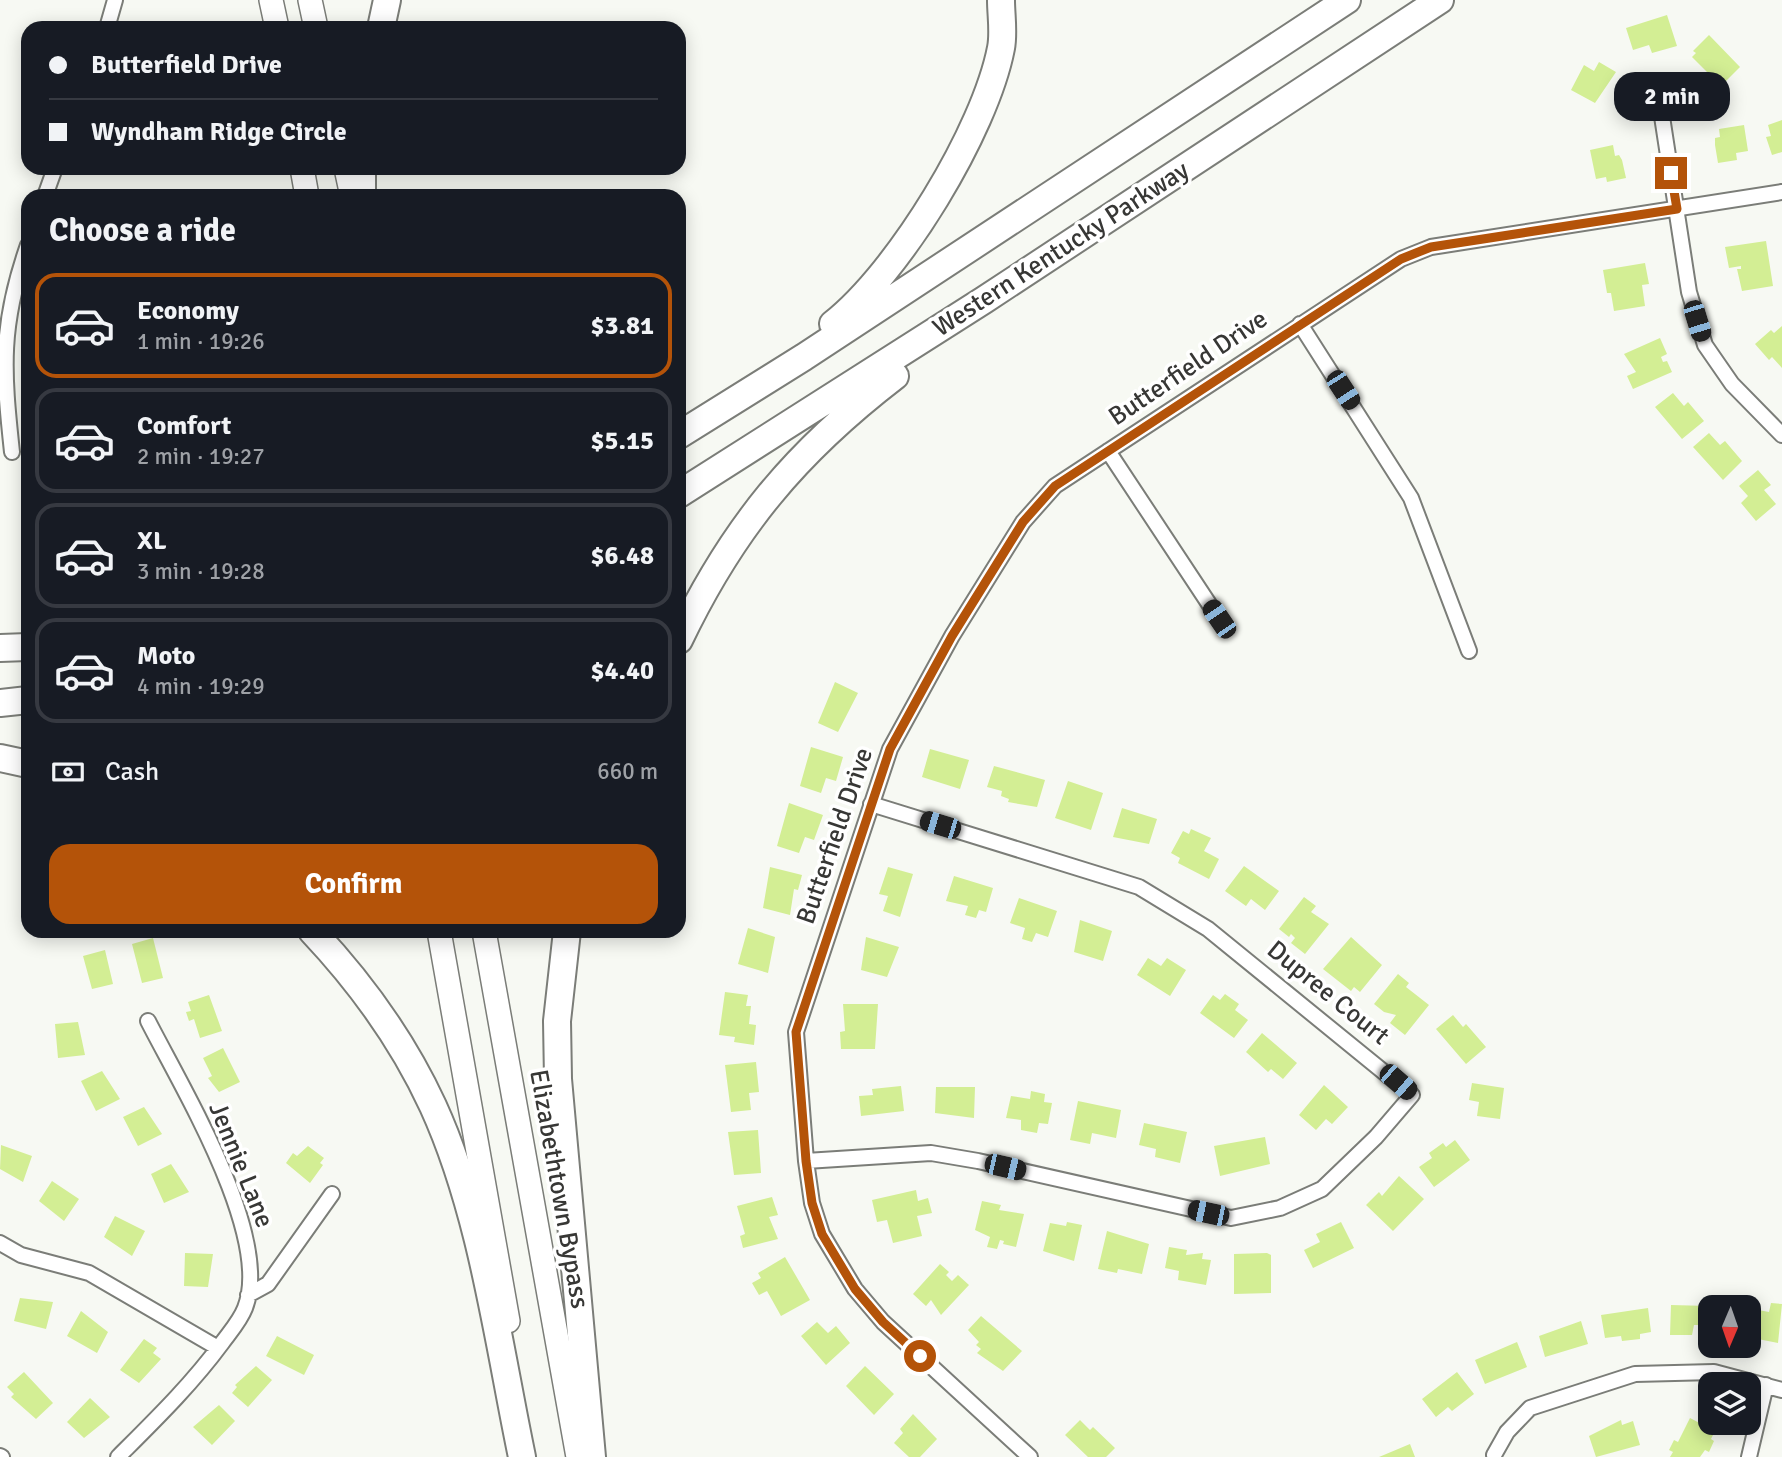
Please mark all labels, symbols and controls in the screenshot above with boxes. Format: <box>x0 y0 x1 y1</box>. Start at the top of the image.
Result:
text: Butterfield Drive <box>91 49 282 81</box>
callout: 2 min <box>1613 72 1729 120</box>
text: 2 min <box>1644 82 1700 111</box>
text: Wyndham Ridge Circle <box>91 116 347 148</box>
street label: Western Kentucky Parkway <box>927 154 1195 344</box>
route end <box>1655 157 1687 189</box>
text: Choose a ride <box>49 211 236 250</box>
icon: car <box>53 294 116 357</box>
text: Economy <box>137 295 239 327</box>
car <box>1681 298 1714 344</box>
street label: Butterfield Drive <box>1103 303 1273 433</box>
text: $3.81 <box>590 310 654 342</box>
text: 1 min · 19:26 <box>137 327 265 356</box>
car <box>1323 367 1364 413</box>
icon: car <box>53 409 116 472</box>
text: Comfort <box>137 410 231 442</box>
text: $5.15 <box>590 425 654 457</box>
text: 2 min · 19:27 <box>137 442 265 471</box>
icon: car <box>53 524 116 587</box>
text: XL <box>137 525 167 557</box>
text: $6.48 <box>590 540 654 572</box>
text: 3 min · 19:28 <box>137 557 265 586</box>
car <box>1199 596 1240 642</box>
icon: car <box>53 639 116 702</box>
text: Moto <box>137 640 195 672</box>
text: $4.40 <box>590 655 654 687</box>
text: 4 min · 19:29 <box>137 672 265 701</box>
street label: Butterfield Drive <box>790 744 880 928</box>
icon: cash <box>49 753 87 791</box>
text: Cash <box>105 756 159 788</box>
text: 660 m <box>597 757 658 786</box>
car <box>917 809 964 841</box>
button: Confirm <box>49 844 658 924</box>
street label: Dupree Court <box>1260 934 1396 1052</box>
car <box>1376 1060 1421 1104</box>
street label: Elizabethtown Bypass <box>522 1067 596 1311</box>
street label: Jennie Lane <box>201 1098 281 1232</box>
car <box>983 1152 1028 1182</box>
car <box>1186 1198 1231 1228</box>
north arrow <box>1698 1295 1760 1358</box>
map controls <box>1698 1295 1761 1435</box>
route start <box>904 1340 936 1372</box>
button: layers <box>1698 1372 1761 1435</box>

